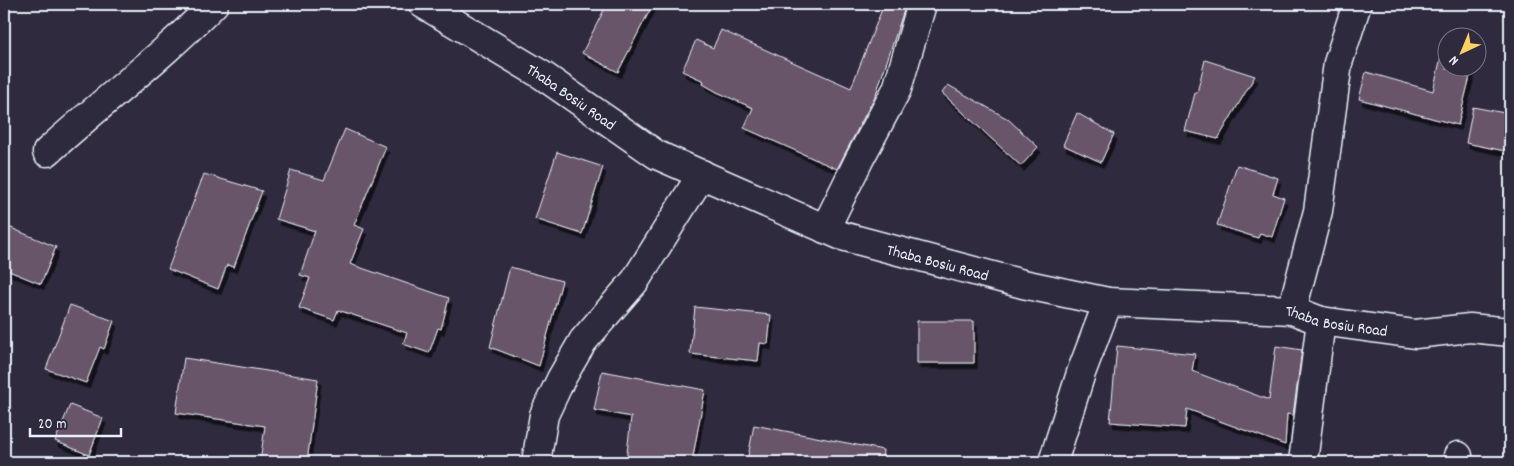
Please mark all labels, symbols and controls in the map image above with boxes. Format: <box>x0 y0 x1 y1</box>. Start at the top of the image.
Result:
north arrow <box>1436 28 1486 78</box>
text: N <box>1445 50 1464 70</box>
street label: Thaba Bosiu Road <box>521 59 620 137</box>
street label: Thaba Bosiu Road <box>884 239 991 288</box>
street label: Thaba Bosiu Road <box>1285 301 1389 344</box>
scale bar <box>30 406 121 438</box>
text: 20 m <box>38 414 66 436</box>

